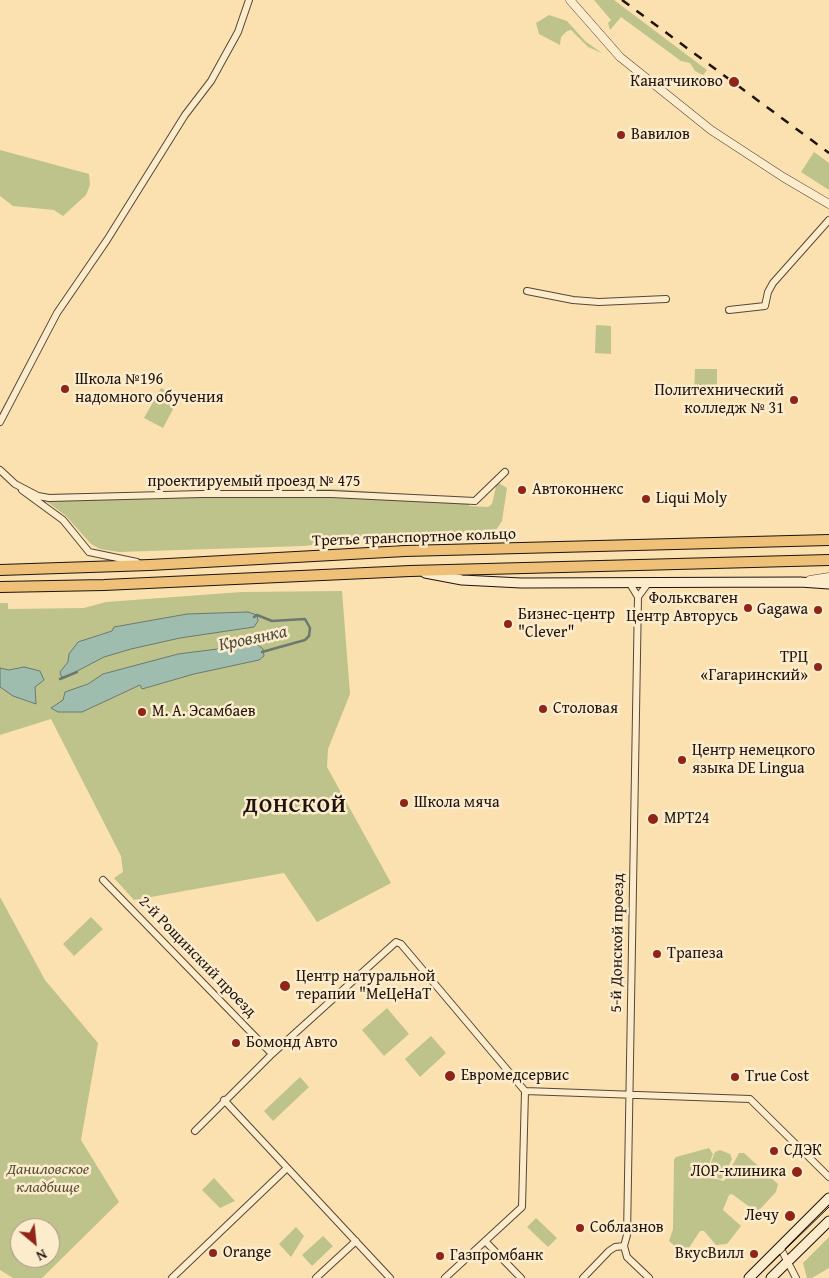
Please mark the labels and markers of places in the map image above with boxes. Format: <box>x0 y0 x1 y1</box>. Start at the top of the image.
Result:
place label: Канатчиково <box>630 72 723 92</box>
marker: Канатчиково <box>727 75 741 89</box>
place label: Вавилов <box>631 125 690 145</box>
marker: Вавилов <box>615 129 627 141</box>
place label: Школа №196 надомного обучения <box>75 370 224 408</box>
place label: Политехнический колледж № 31 <box>654 381 784 419</box>
marker: Школа №196 надомного обучения <box>59 383 71 395</box>
marker: Политехнический колледж № 31 <box>788 394 800 406</box>
place label: Автоконнекс <box>532 480 623 500</box>
marker: Автоконнекс <box>516 484 528 496</box>
place label: Liqui Moly <box>656 489 727 509</box>
marker: Liqui Moly <box>640 493 652 505</box>
place label: Фольксваген Центр Авторусь <box>626 589 738 627</box>
place label: Gagawa <box>757 600 808 620</box>
marker: Фольксваген Центр Авторусь <box>742 602 754 614</box>
marker: Gagawa <box>812 604 824 616</box>
place label: Бизнес-центр "Clever" <box>518 605 615 643</box>
marker: Бизнес-центр "Clever" <box>502 618 514 630</box>
place label: ТРЦ «Гагаринский» <box>700 648 808 686</box>
marker: ТРЦ «Гагаринский» <box>812 661 824 673</box>
place label: Столовая <box>553 699 618 719</box>
place label: М. А. Эсамбаев <box>152 702 255 722</box>
marker: Столовая <box>537 703 549 715</box>
marker: М. А. Эсамбаев <box>136 706 148 718</box>
place label: Центр немецкого языка DE Lingua <box>692 741 815 779</box>
marker: Центр немецкого языка DE Lingua <box>676 754 688 766</box>
place label: Школа мяча <box>414 793 500 813</box>
marker: Школа мяча <box>398 797 410 809</box>
place label: МРТ24 <box>664 809 710 829</box>
marker: МРТ24 <box>646 812 660 826</box>
place label: Трапеза <box>667 944 723 964</box>
marker: Трапеза <box>651 948 663 960</box>
place label: Центр натуральной терапии "МеЦеНаТ <box>296 967 435 1005</box>
marker: Центр натуральной терапии "МеЦеНаТ <box>278 979 292 993</box>
place label: Бомонд Авто <box>246 1033 338 1053</box>
marker: Бомонд Авто <box>230 1037 242 1049</box>
place label: Евромедсервис <box>461 1066 569 1086</box>
place label: True Cost <box>745 1067 809 1087</box>
marker: Евромедсервис <box>443 1069 457 1083</box>
marker: True Cost <box>729 1071 741 1083</box>
place label: СДЭК <box>784 1141 822 1161</box>
marker: СДЭК <box>768 1145 780 1157</box>
place label: ЛОР-клиника <box>691 1162 786 1182</box>
marker: ЛОР-клиника <box>790 1165 804 1179</box>
place label: Лечу <box>745 1206 779 1226</box>
marker: Лечу <box>783 1209 797 1223</box>
place label: Соблазнов <box>590 1218 664 1238</box>
marker: Соблазнов <box>574 1222 586 1234</box>
place label: Orange <box>223 1243 271 1263</box>
place label: ВкусВилл <box>675 1244 744 1264</box>
place label: Газпромбанк <box>450 1246 543 1266</box>
marker: Orange <box>207 1247 219 1259</box>
marker: ВкусВилл <box>748 1248 760 1260</box>
marker: Газпромбанк <box>434 1250 446 1262</box>

